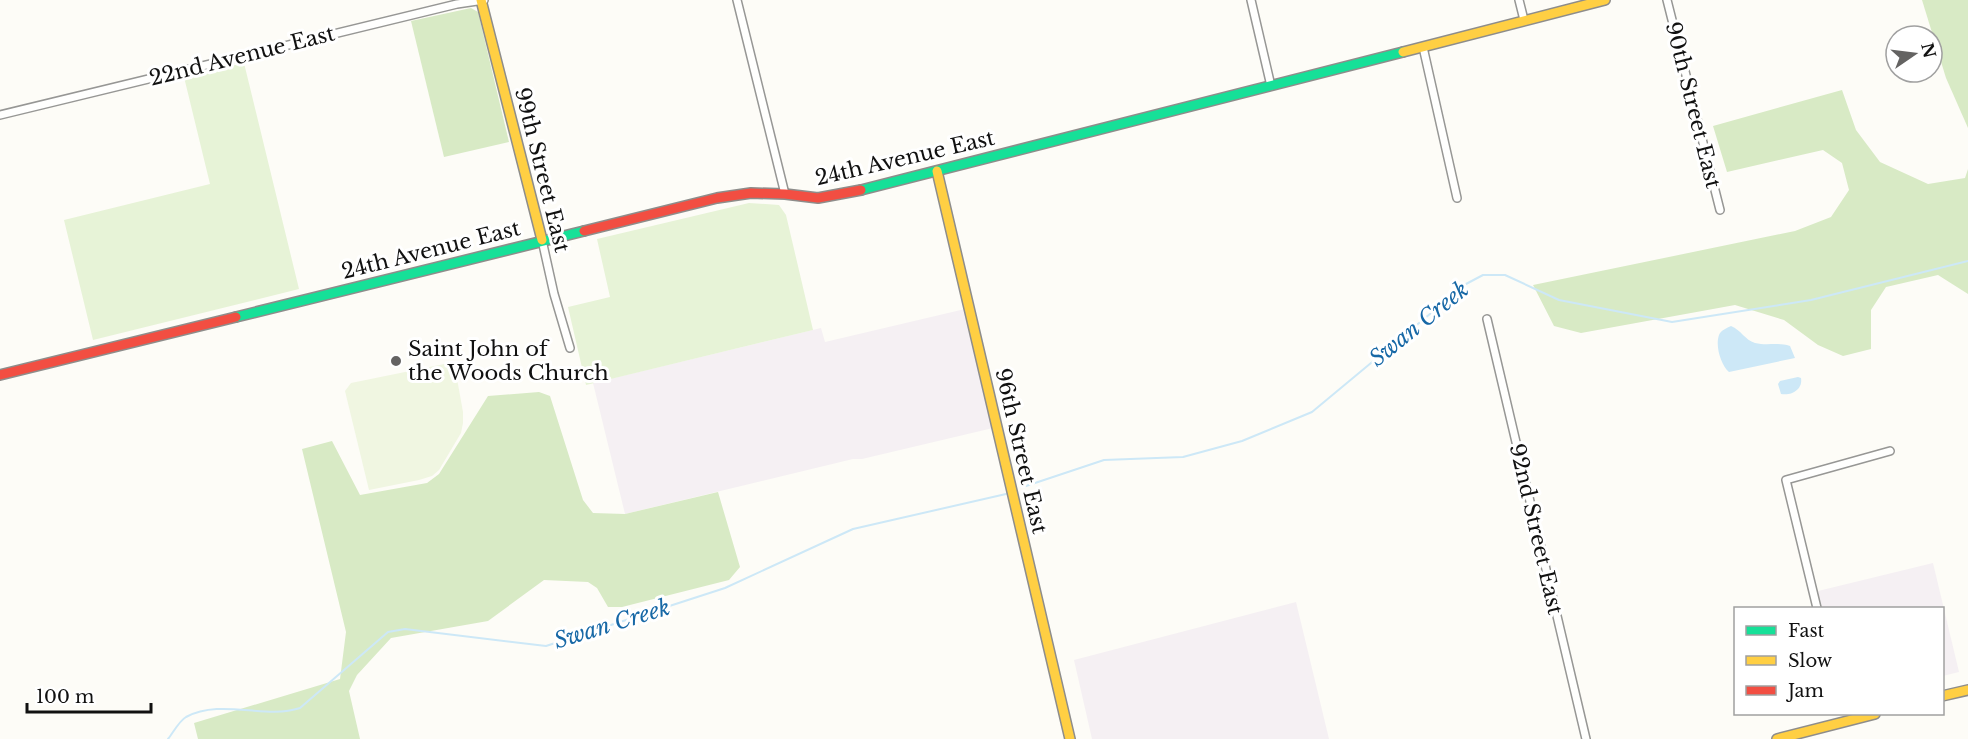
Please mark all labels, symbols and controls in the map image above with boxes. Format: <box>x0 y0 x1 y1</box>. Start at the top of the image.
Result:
street label: 90th Street East <box>1660 19 1726 191</box>
street label: 22nd Avenue East <box>147 20 337 92</box>
north arrow <box>1884 24 1944 84</box>
text: N <box>1917 41 1940 60</box>
street label: 99th Street East <box>509 85 575 255</box>
street label: 24th Avenue East <box>813 125 997 191</box>
street label: 24th Avenue East <box>339 215 523 285</box>
water label: Swan Creek <box>1364 276 1474 372</box>
place label: Saint John of the Woods Church <box>408 336 609 386</box>
marker: Saint John of the Woods Church <box>389 354 403 368</box>
street label: 96th Street East <box>989 366 1053 536</box>
street label: 92nd Street East <box>1504 441 1568 617</box>
water label: Swan Creek <box>551 594 673 654</box>
legend <box>1734 607 1944 715</box>
text: Fast <box>1788 620 1825 642</box>
text: Slow <box>1788 650 1833 672</box>
scale bar <box>27 676 152 714</box>
text: Jam <box>1786 680 1824 702</box>
text: 100 m <box>36 686 94 708</box>

